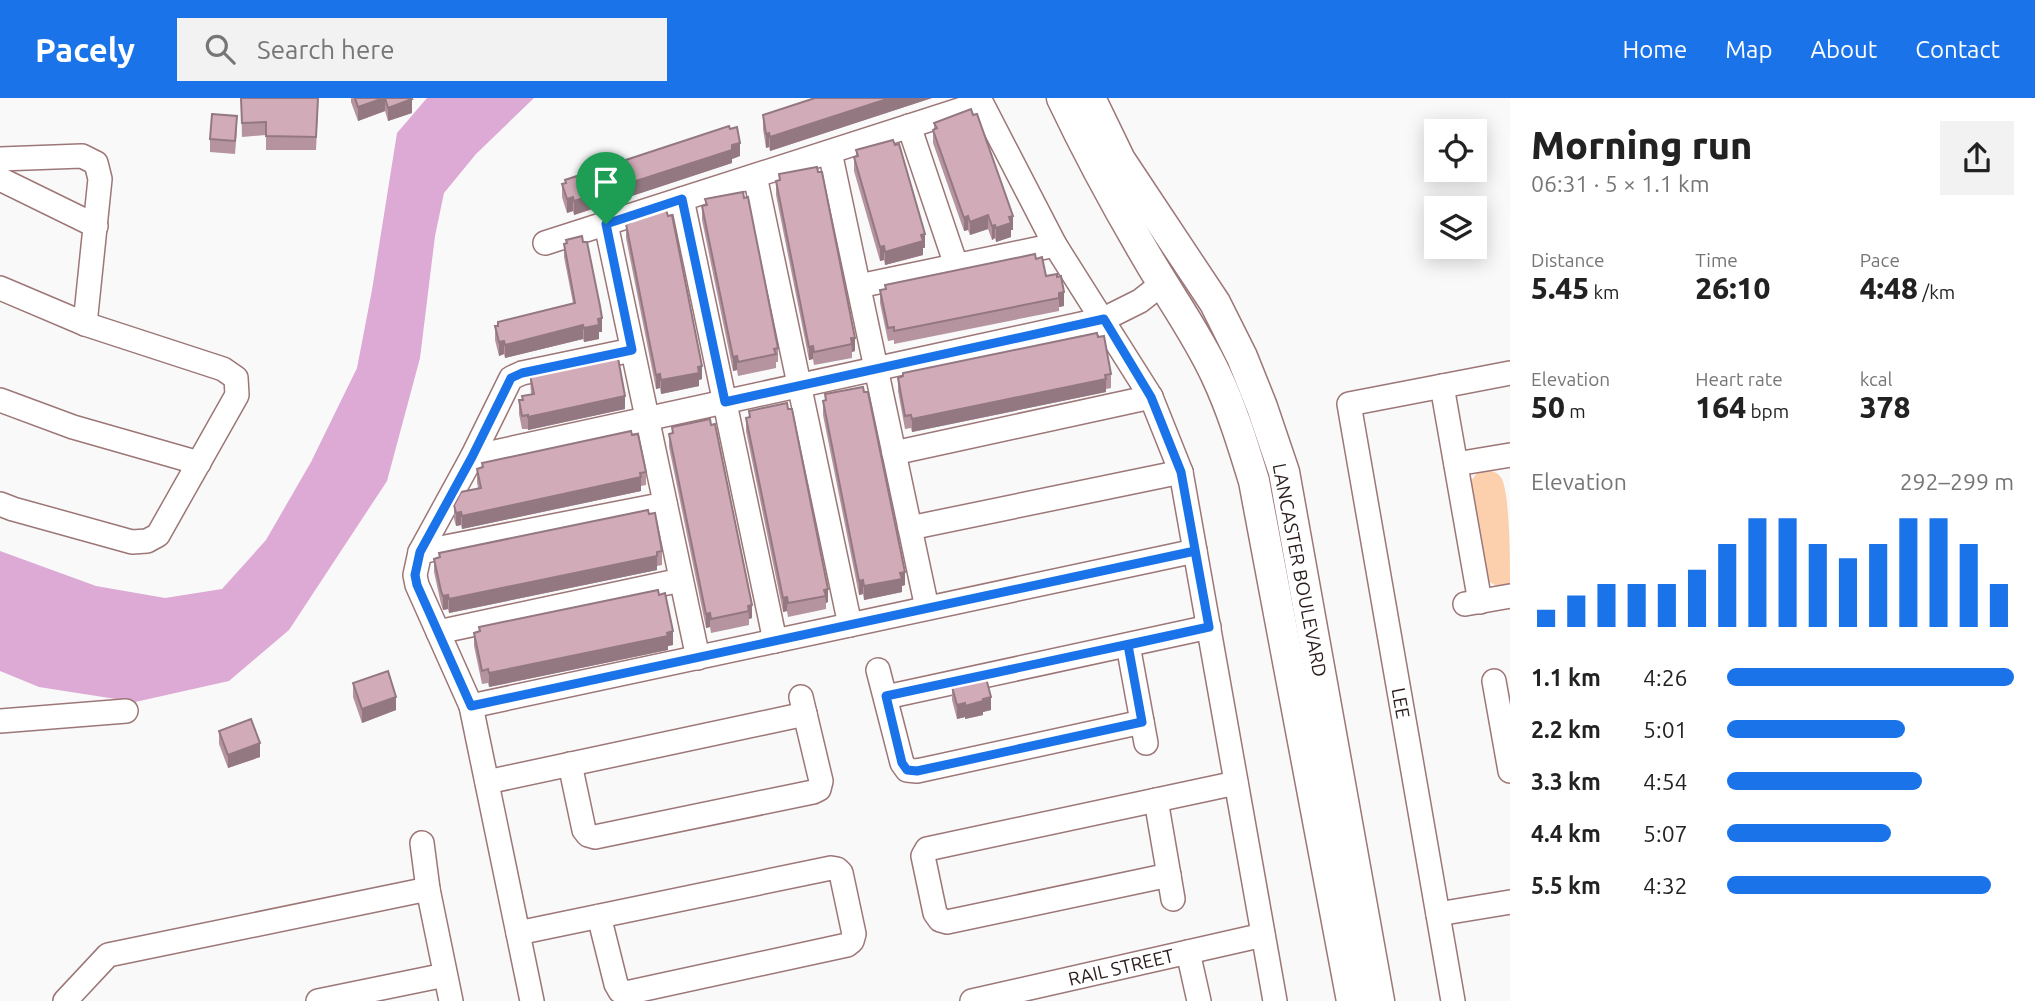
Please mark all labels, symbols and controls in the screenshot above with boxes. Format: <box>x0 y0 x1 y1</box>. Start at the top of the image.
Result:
search box <box>177 18 667 81</box>
icon: search <box>201 30 239 68</box>
text: Pacely <box>35 31 135 68</box>
text: Search here <box>257 35 395 64</box>
text: Home <box>1622 36 1687 63</box>
text: Map <box>1725 36 1772 63</box>
text: About <box>1810 36 1877 63</box>
text: Contact <box>1915 36 2000 63</box>
map controls <box>1424 119 1487 259</box>
button: locate <box>1424 119 1487 182</box>
button: share <box>1940 121 2014 195</box>
text: Morning run <box>1531 124 1752 166</box>
pin <box>576 152 636 224</box>
icon: arrive <box>587 163 625 201</box>
text: 06:31 · 5 × 1.1 km <box>1531 171 1710 196</box>
button: layers <box>1424 196 1487 259</box>
text: Distance <box>1531 249 1605 271</box>
text: Time <box>1695 249 1738 271</box>
text: Pace <box>1860 249 1900 271</box>
text: 5.45 <box>1531 271 1589 305</box>
text: 26:10 <box>1695 271 1770 305</box>
text: 4:48 <box>1860 271 1918 305</box>
text: km <box>1589 281 1619 303</box>
text: /km <box>1918 281 1955 303</box>
text: Elevation <box>1531 368 1610 390</box>
text: Heart rate <box>1695 368 1783 390</box>
text: kcal <box>1860 368 1892 390</box>
text: 50 <box>1531 390 1565 424</box>
text: 164 <box>1695 390 1746 424</box>
text: 378 <box>1860 390 1910 424</box>
text: m <box>1565 400 1586 422</box>
text: bpm <box>1746 400 1789 422</box>
street label: LANCASTER BOULEVARD <box>1268 461 1332 679</box>
text: Elevation <box>1531 469 1627 494</box>
text: 292–299 m <box>1900 469 2014 494</box>
text: 1.1 km <box>1531 665 1601 690</box>
text: 4:26 <box>1643 665 1688 690</box>
street label: LEE <box>1387 686 1415 720</box>
text: 2.2 km <box>1531 717 1601 742</box>
text: 5:01 <box>1643 717 1688 742</box>
text: 3.3 km <box>1531 769 1601 794</box>
text: 4:54 <box>1643 769 1688 794</box>
text: 4.4 km <box>1531 821 1601 846</box>
text: 5:07 <box>1643 821 1688 846</box>
text: 5.5 km <box>1531 873 1601 898</box>
text: 4:32 <box>1643 873 1688 898</box>
street label: RAIL STREET <box>1066 944 1176 990</box>

